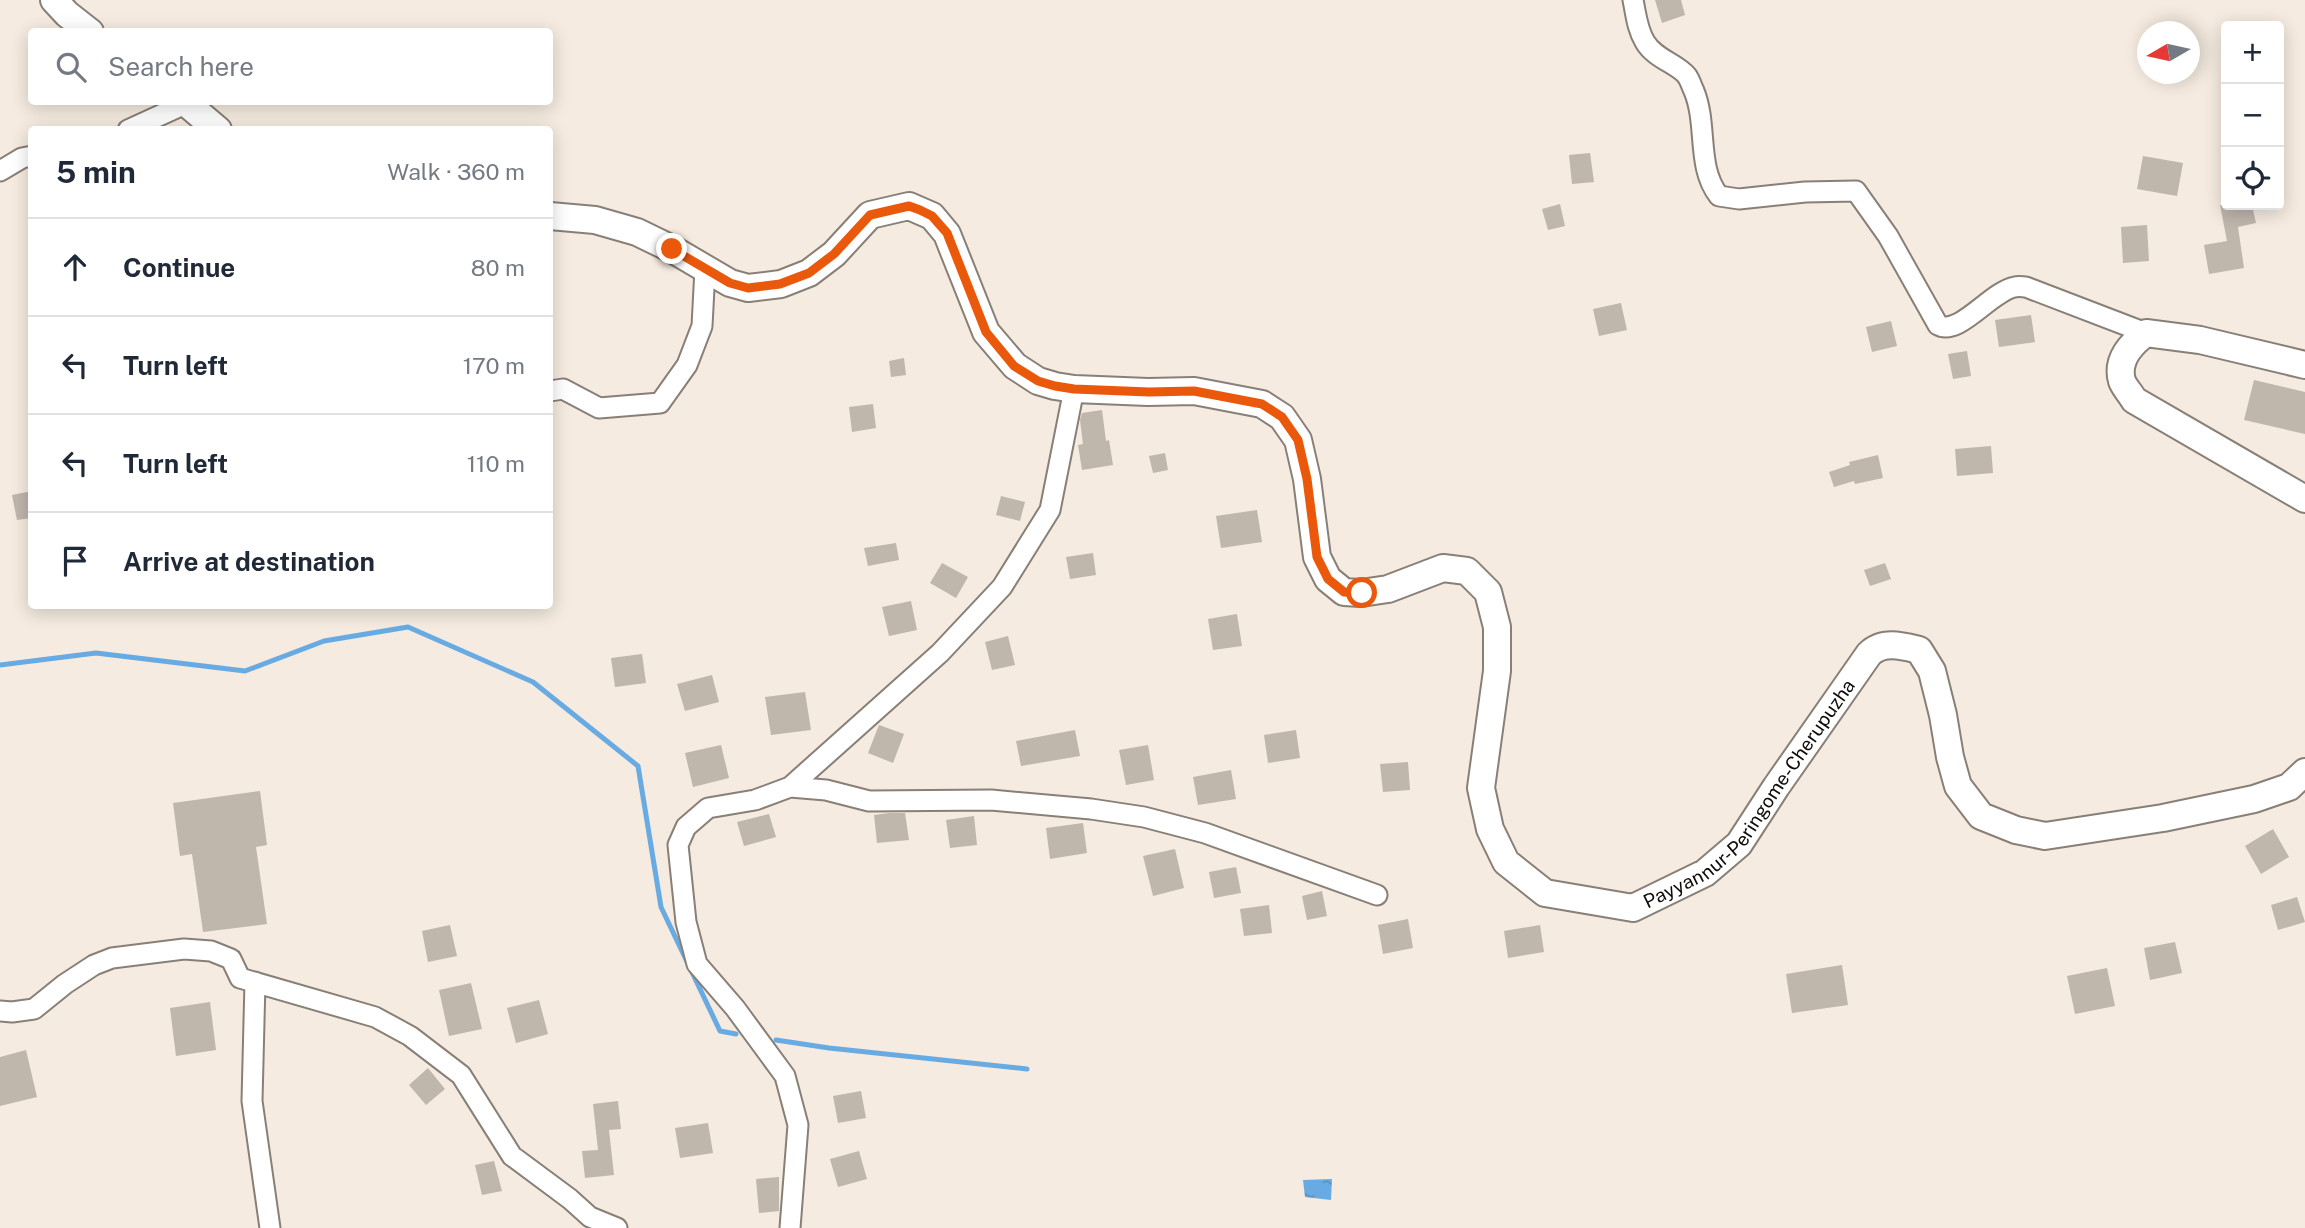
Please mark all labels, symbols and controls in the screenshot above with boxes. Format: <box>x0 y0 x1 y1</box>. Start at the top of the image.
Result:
north arrow <box>2137 21 2200 84</box>
map controls <box>2221 21 2284 210</box>
button: + <box>2221 21 2284 84</box>
search box <box>28 28 553 105</box>
icon: search <box>52 48 90 86</box>
text: Search here <box>108 51 254 82</box>
button: − <box>2221 84 2284 147</box>
button: locate <box>2221 147 2284 210</box>
text: 5 min <box>56 154 136 190</box>
text: Walk · 360 m <box>387 158 525 185</box>
route end <box>656 233 687 264</box>
icon: ahead <box>56 248 94 286</box>
text: Continue <box>123 252 235 283</box>
text: 80 m <box>471 254 525 281</box>
icon: left <box>56 346 94 384</box>
text: Turn left <box>123 350 228 381</box>
text: 170 m <box>463 352 525 379</box>
icon: left <box>56 444 94 482</box>
text: Turn left <box>123 448 228 479</box>
text: 110 m <box>467 450 525 477</box>
icon: arrive <box>56 542 94 580</box>
text: Arrive at destination <box>123 546 375 577</box>
route start <box>1346 577 1377 608</box>
street label: Payyannur-Peringome-Cherupuzha <box>1640 675 1859 912</box>

